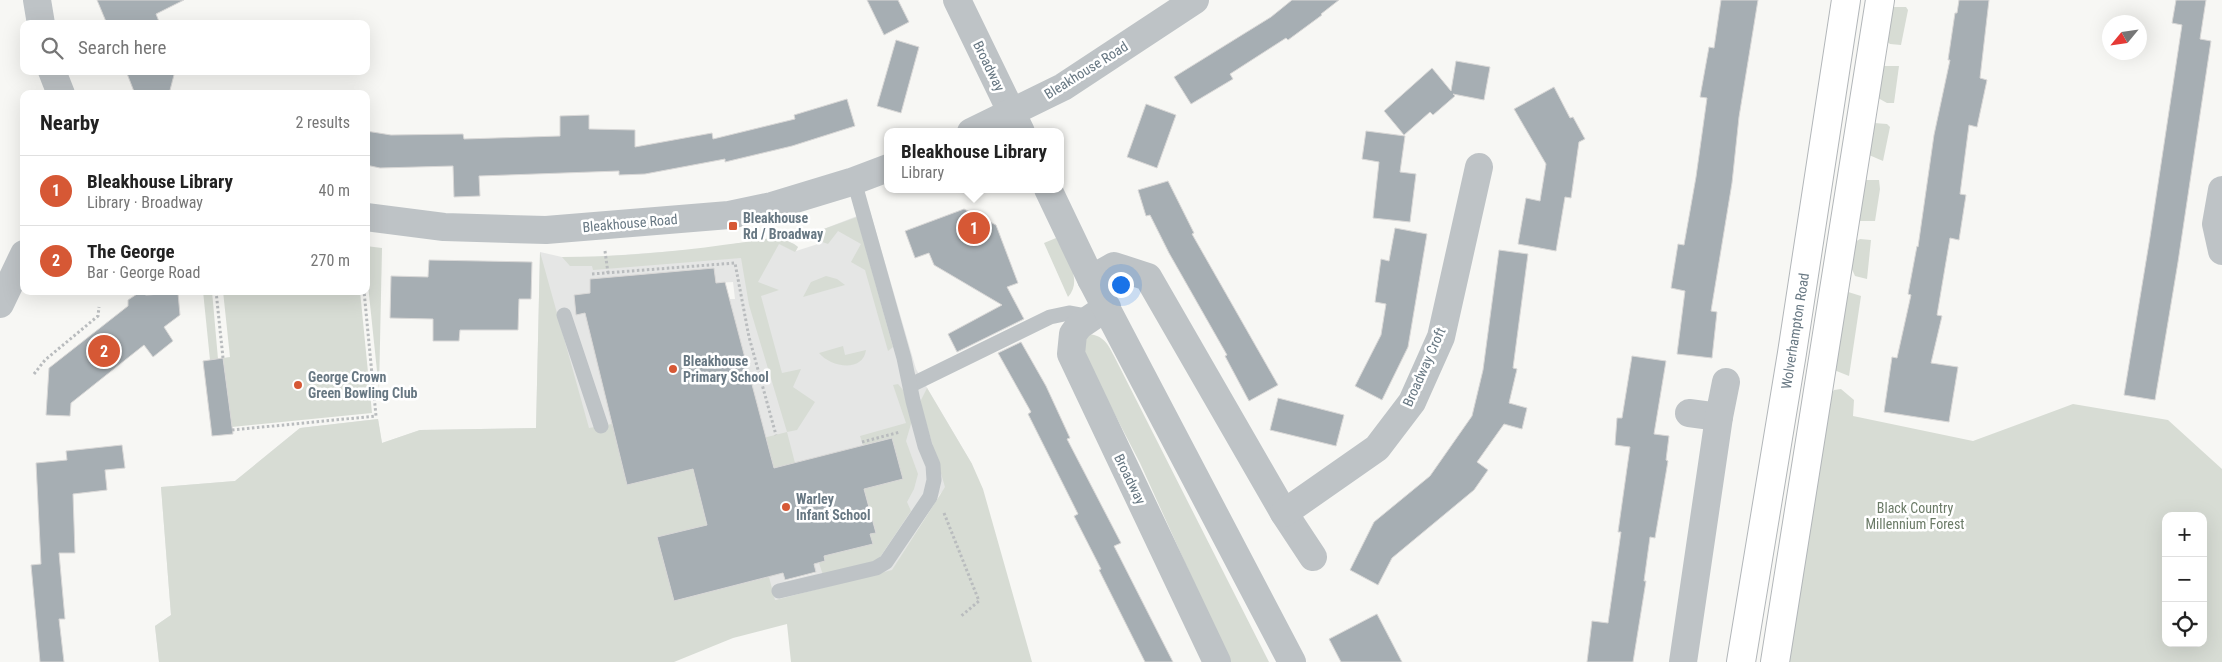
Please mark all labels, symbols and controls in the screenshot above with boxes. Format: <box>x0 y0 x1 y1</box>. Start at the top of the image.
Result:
north arrow <box>2102 15 2147 60</box>
search box <box>20 20 370 75</box>
icon: search <box>38 34 66 62</box>
text: Search here <box>78 36 166 59</box>
street label: Broadway <box>970 38 1008 94</box>
street label: Bleakhouse Road <box>1041 38 1131 102</box>
text: Nearby <box>40 111 99 135</box>
text: 2 results <box>295 113 350 132</box>
popup <box>884 128 1064 193</box>
text: Bleakhouse Library <box>901 140 1047 163</box>
text: Library <box>901 163 944 182</box>
text: Bleakhouse Library <box>87 170 233 193</box>
text: 1 <box>52 181 60 200</box>
text: 40 m <box>318 181 350 200</box>
text: Library · Broadway <box>87 193 203 212</box>
pin: 1 <box>958 209 990 247</box>
place label: Bleakhouse Rd / Broadway <box>743 210 824 242</box>
street label: Bleakhouse Road <box>582 211 678 235</box>
marker: Bleakhouse Rd / Broadway <box>727 220 739 232</box>
text: The George <box>87 240 175 263</box>
text: 2 <box>52 251 60 270</box>
text: 270 m <box>311 251 350 270</box>
text: Bar · George Road <box>87 263 200 282</box>
your location <box>1108 272 1134 298</box>
street label: Wolverhampton Road <box>1778 272 1812 390</box>
street label: Broadway Croft <box>1399 325 1449 409</box>
pin: 2 <box>88 332 120 370</box>
place label: Bleakhouse Primary School <box>683 353 769 385</box>
marker: Bleakhouse Primary School <box>667 363 679 375</box>
place label: George Crown Green Bowling Club <box>308 369 418 401</box>
marker: George Crown Green Bowling Club <box>292 379 304 391</box>
street label: Broadway <box>1111 451 1149 507</box>
place label: Warley Infant School <box>796 491 871 523</box>
park label: Black Country Millennium Forest <box>1866 500 1964 532</box>
marker: Warley Infant School <box>780 501 792 513</box>
map controls <box>2162 512 2207 647</box>
button: + <box>2162 512 2207 557</box>
button: − <box>2162 557 2207 602</box>
button: locate <box>2162 602 2207 647</box>

